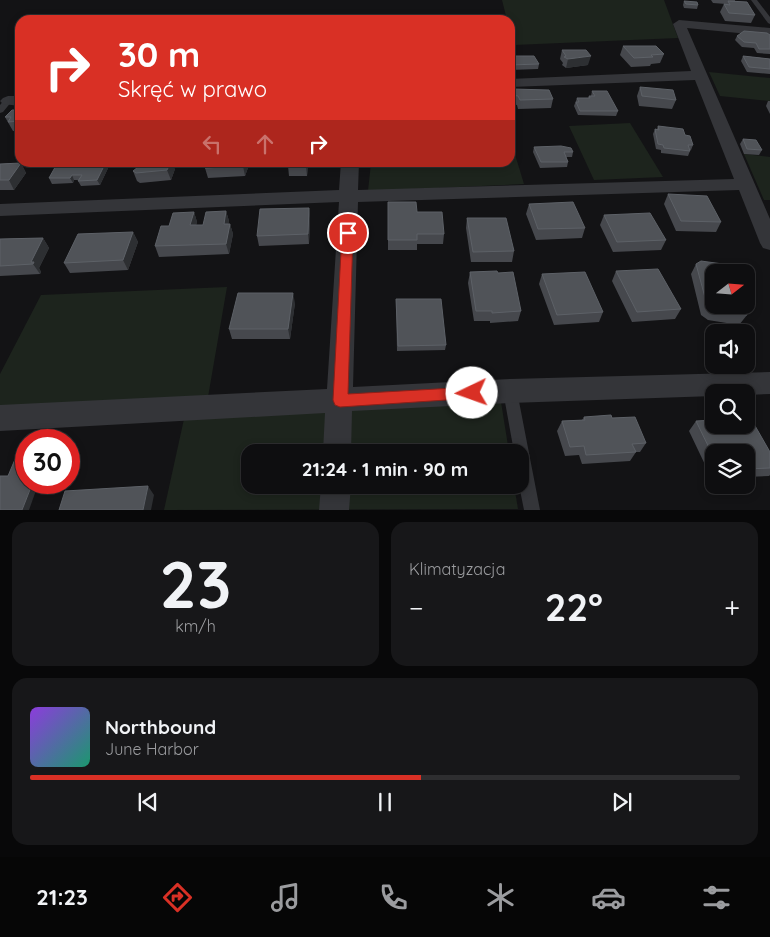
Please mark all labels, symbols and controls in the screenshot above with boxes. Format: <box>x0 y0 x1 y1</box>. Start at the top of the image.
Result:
text: 30 m <box>118 32 200 76</box>
icon: right <box>35 35 100 100</box>
text: Skręć w prawo <box>118 75 267 103</box>
icon: left <box>198 130 226 158</box>
icon: ahead <box>251 130 279 158</box>
icon: right <box>304 130 332 158</box>
pin <box>327 212 369 254</box>
icon: arrive <box>334 219 362 247</box>
north arrow <box>705 264 755 314</box>
map controls <box>705 264 755 494</box>
button: sound <box>705 324 755 374</box>
position arrow <box>445 366 497 418</box>
button: search <box>705 384 755 434</box>
speed limit sign: 30 <box>15 429 80 494</box>
button: layers <box>705 444 755 494</box>
text: 21:24 · 1 min · 90 m <box>302 457 468 481</box>
text: 23 <box>160 543 231 624</box>
text: Klimatyzacja <box>409 559 505 579</box>
text: 22° <box>545 583 603 631</box>
text: − <box>409 590 424 625</box>
text: + <box>724 590 740 625</box>
text: km/h <box>175 616 216 636</box>
text: Northbound <box>105 715 216 739</box>
text: June Harbor <box>105 739 199 759</box>
icon: previous <box>134 788 162 816</box>
icon: pause <box>371 788 399 816</box>
icon: next <box>608 788 636 816</box>
icon: directions <box>160 880 195 915</box>
icon: music <box>268 880 303 915</box>
icon: phone <box>376 880 411 915</box>
icon: climate <box>483 880 518 915</box>
icon: car <box>591 880 626 915</box>
icon: filters <box>699 880 734 915</box>
text: 21:23 <box>36 883 88 911</box>

